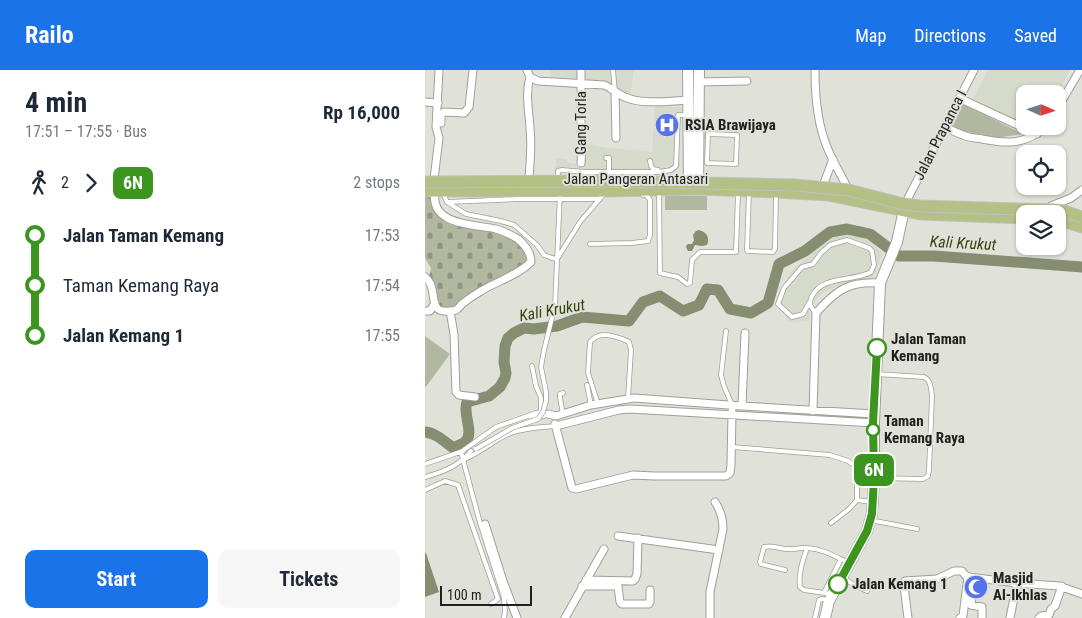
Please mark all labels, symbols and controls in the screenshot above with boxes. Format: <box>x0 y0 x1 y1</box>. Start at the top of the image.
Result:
text: Railo <box>25 21 74 49</box>
text: Map <box>855 25 886 46</box>
text: Directions <box>914 25 986 46</box>
text: Saved <box>1014 25 1057 46</box>
north arrow <box>1016 85 1066 135</box>
map controls <box>1016 85 1066 255</box>
text: 4 min <box>25 86 87 119</box>
street label: Jalan Prapanca I <box>910 87 970 183</box>
street label: Gang Torla <box>572 91 590 155</box>
text: Rp 16,000 <box>323 101 400 124</box>
hospital icon: RSIA Brawijaya <box>654 112 680 138</box>
place label: RSIA Brawijaya <box>685 116 776 134</box>
text: 17:51 – 17:55 · Bus <box>25 122 147 141</box>
button: locate <box>1016 145 1066 195</box>
icon: walk <box>25 169 53 197</box>
icon: forward <box>77 169 105 197</box>
street label: Jalan Pangeran Antasari <box>564 170 708 188</box>
text: 6N <box>123 172 143 193</box>
text: 2 <box>61 173 69 192</box>
text: 2 stops <box>353 173 400 192</box>
button: layers <box>1016 205 1066 255</box>
text: Jalan Taman Kemang <box>63 224 224 247</box>
text: 17:53 <box>365 226 400 245</box>
water label: Kali Krukut <box>929 232 997 254</box>
text: Taman Kemang Raya <box>63 274 219 297</box>
text: 17:54 <box>365 276 400 295</box>
water label: Kali Krukut <box>518 295 587 325</box>
text: Jalan Kemang 1 <box>63 324 184 347</box>
text: 17:55 <box>365 326 400 345</box>
place label: Jalan Taman Kemang <box>891 330 966 365</box>
marker: Jalan Taman Kemang <box>867 338 887 358</box>
place label: Taman Kemang Raya <box>884 412 965 447</box>
marker: Taman Kemang Raya <box>866 423 880 437</box>
line badge: 6N <box>851 454 897 486</box>
text: 6N <box>864 459 884 480</box>
button: Start <box>25 550 208 608</box>
button: Tickets <box>218 550 400 608</box>
place label: Masjid Al-Ikhlas <box>993 569 1048 604</box>
marker: Jalan Kemang 1 <box>828 574 848 594</box>
mosque icon: Masjid Al-Ikhlas <box>963 574 989 600</box>
place label: Jalan Kemang 1 <box>852 575 948 593</box>
scale bar <box>440 583 533 606</box>
text: 100 m <box>447 587 482 603</box>

